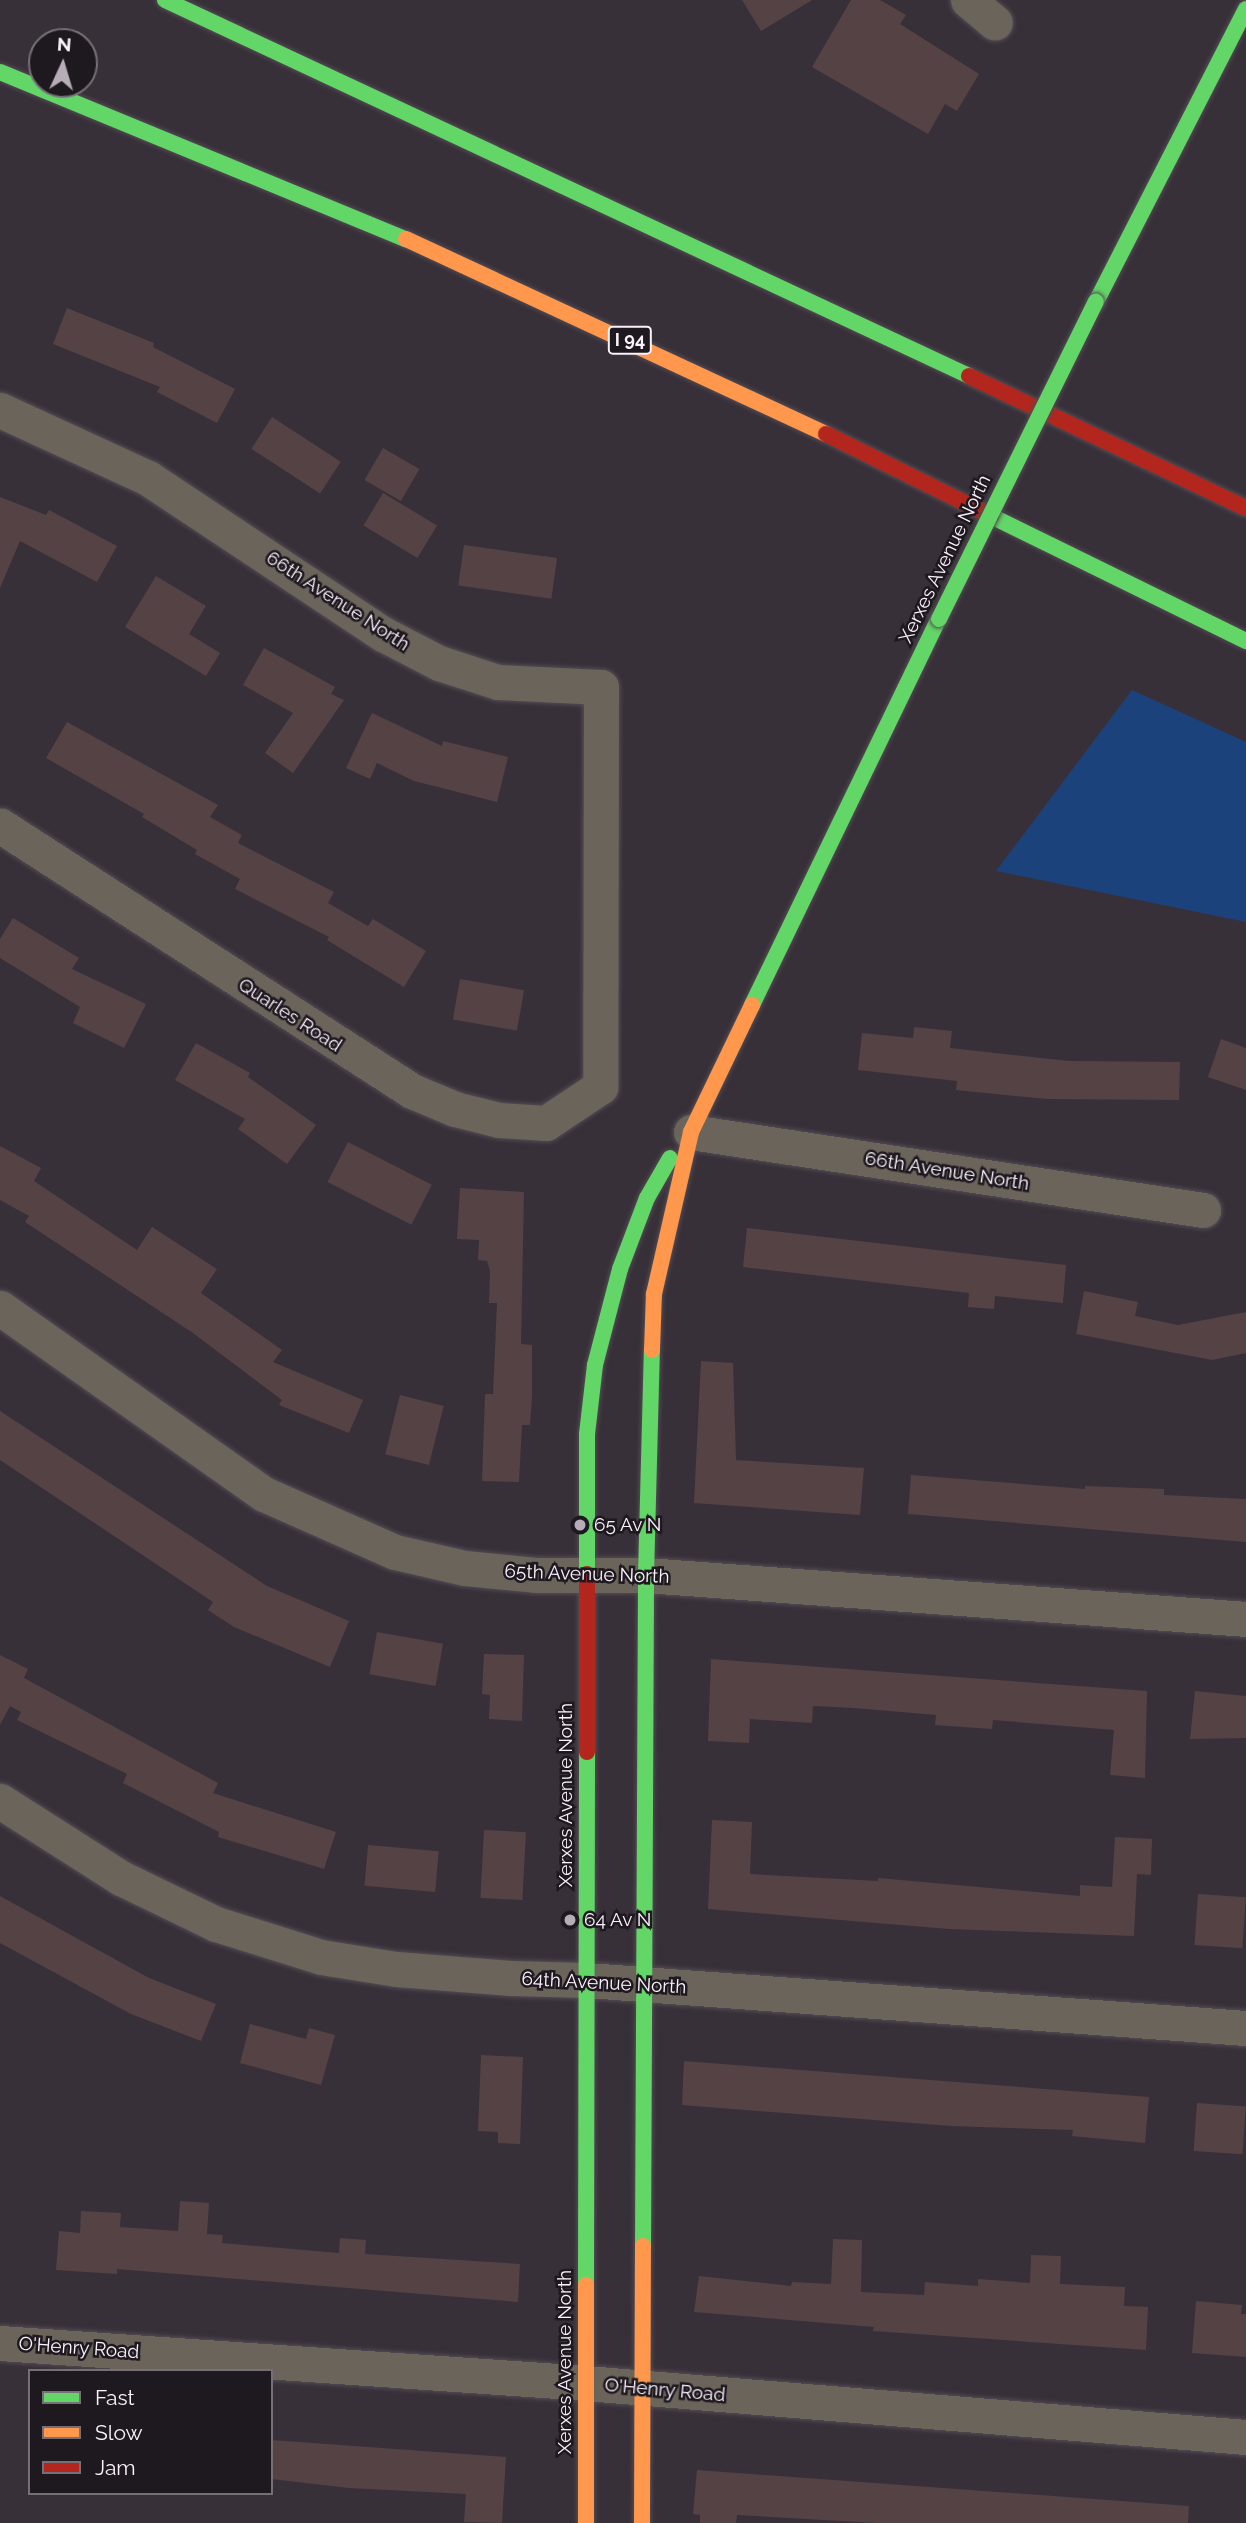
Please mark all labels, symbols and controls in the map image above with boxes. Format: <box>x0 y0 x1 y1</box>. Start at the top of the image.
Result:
north arrow <box>28 28 98 98</box>
text: N <box>56 33 72 56</box>
road number: I 94 <box>607 326 653 354</box>
street label: Xerxes Avenue North <box>894 471 996 647</box>
street label: 66th Avenue North <box>262 546 414 656</box>
street label: Quarles Road <box>234 973 346 1057</box>
street label: 66th Avenue North <box>863 1147 1031 1195</box>
place label: 65 Av N <box>594 1514 663 1536</box>
marker: 65 Av N <box>572 1517 588 1533</box>
street label: 65th Avenue North <box>504 1560 670 1588</box>
street label: Xerxes Avenue North <box>555 1703 577 1887</box>
place label: 64 Av N <box>584 1909 653 1931</box>
marker: 64 Av N <box>562 1912 578 1928</box>
street label: 64th Avenue North <box>521 1967 687 1999</box>
street label: Xerxes Avenue North <box>554 2270 576 2454</box>
street label: O'Henry Road <box>18 2332 140 2364</box>
legend <box>28 2369 273 2495</box>
street label: O'Henry Road <box>603 2373 727 2407</box>
text: Fast <box>95 2385 135 2410</box>
text: Slow <box>95 2420 143 2445</box>
text: Jam <box>95 2455 136 2480</box>

